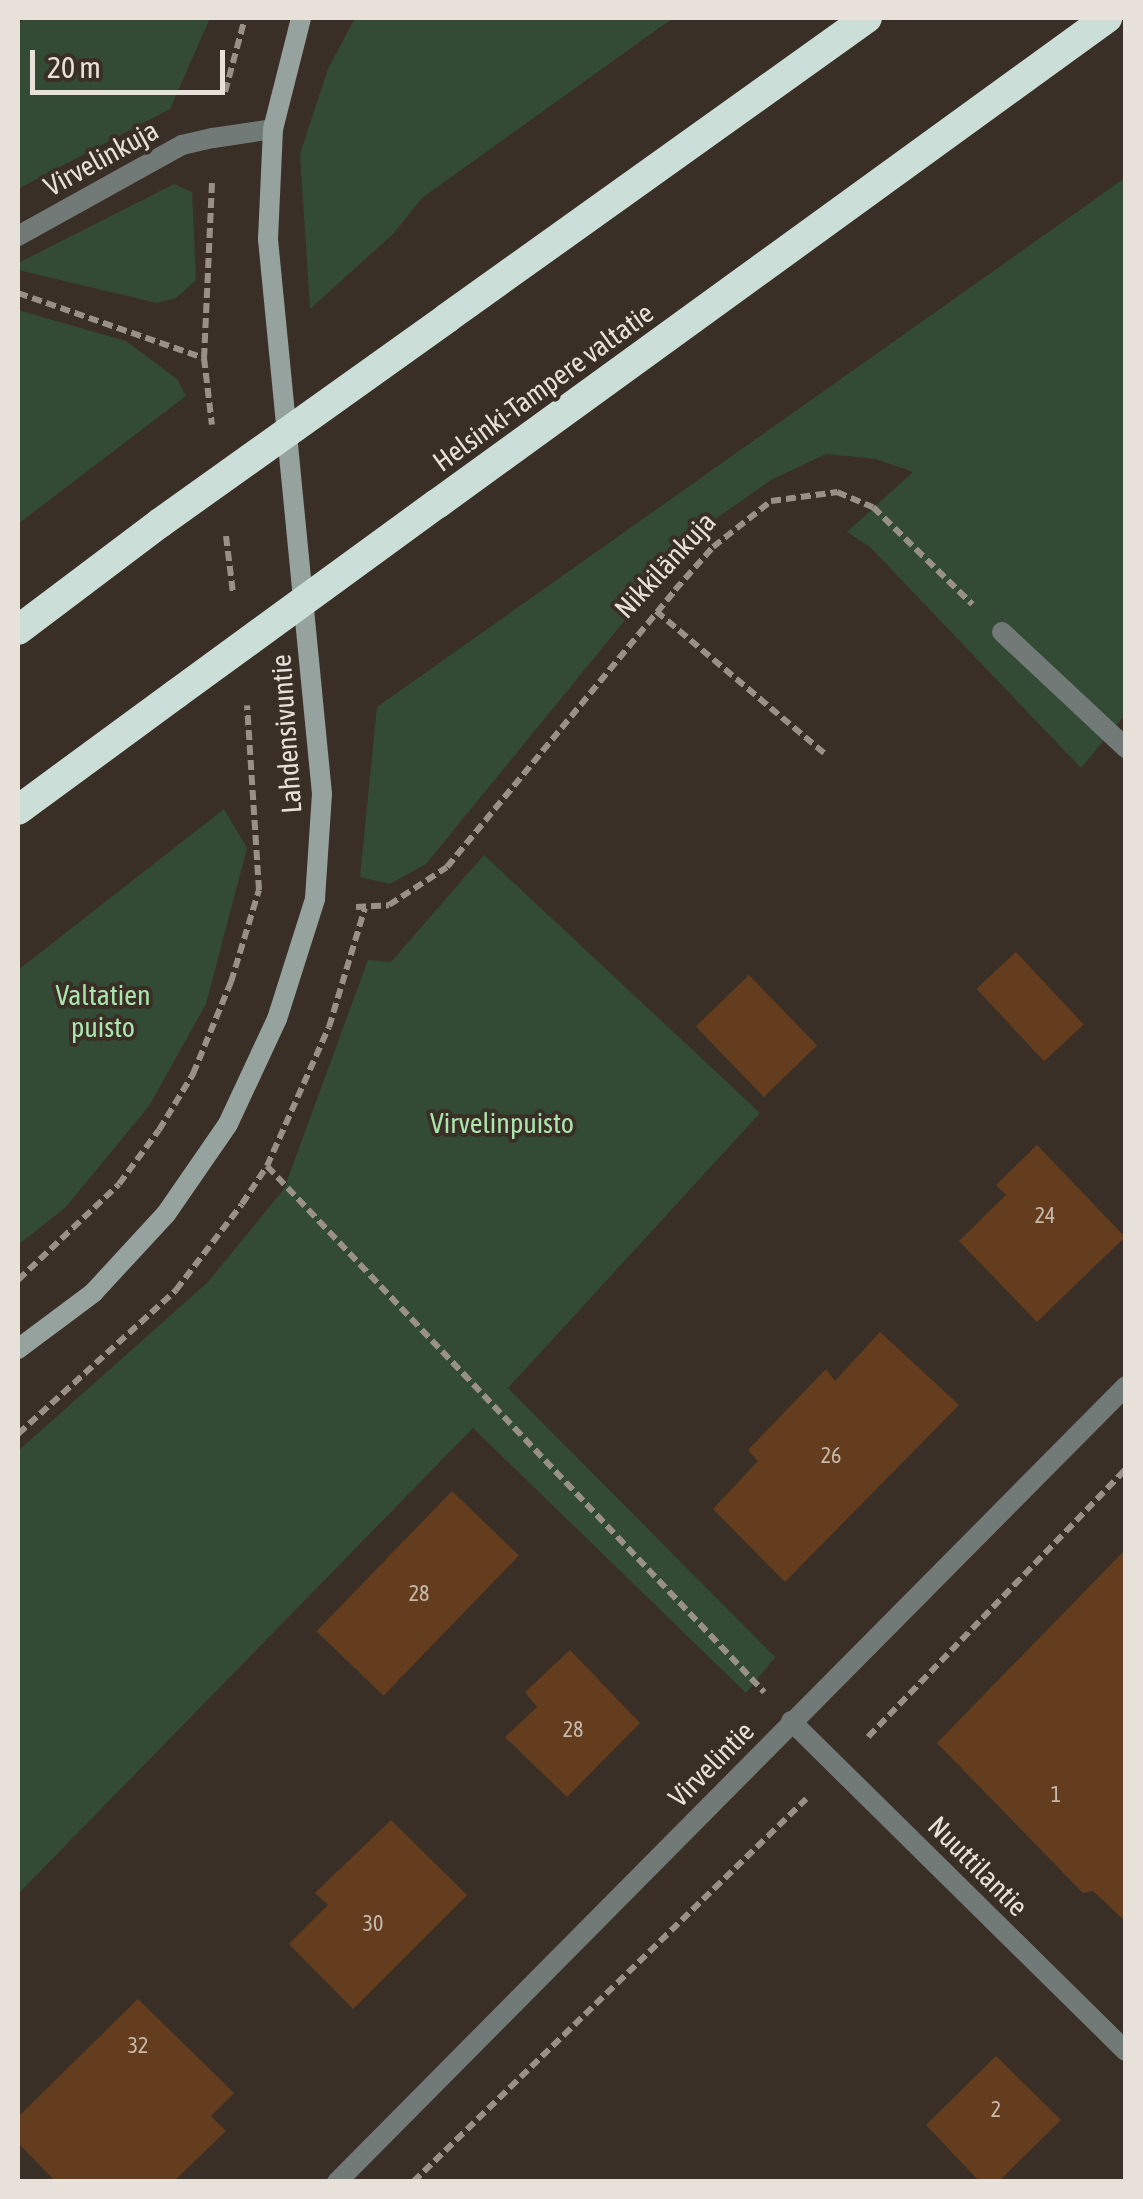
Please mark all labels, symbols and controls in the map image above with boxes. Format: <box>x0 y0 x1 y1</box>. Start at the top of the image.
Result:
scale bar <box>35 30 230 92</box>
text: 20 m <box>47 50 101 84</box>
street label: Virvelinkuja <box>38 113 164 203</box>
street label: Helsinki-Tampere valtatie <box>426 296 660 478</box>
street label: Nikkilänkuja <box>608 505 722 625</box>
street label: Lahdensivuntie <box>264 653 308 815</box>
park label: Valtatien puisto <box>55 978 151 1044</box>
park label: Virvelinpuisto <box>430 1106 574 1140</box>
house number: 24 <box>1035 1203 1055 1229</box>
house number: 26 <box>821 1443 841 1469</box>
house number: 28 <box>409 1581 429 1607</box>
street label: Virvelintie <box>661 1714 761 1814</box>
house number: 28 <box>563 1717 583 1743</box>
house number: 1 <box>1051 1782 1061 1808</box>
street label: Nuuttilantie <box>921 1809 1035 1923</box>
house number: 30 <box>363 1911 383 1937</box>
house number: 32 <box>128 2033 148 2059</box>
house number: 2 <box>991 2097 1001 2123</box>

